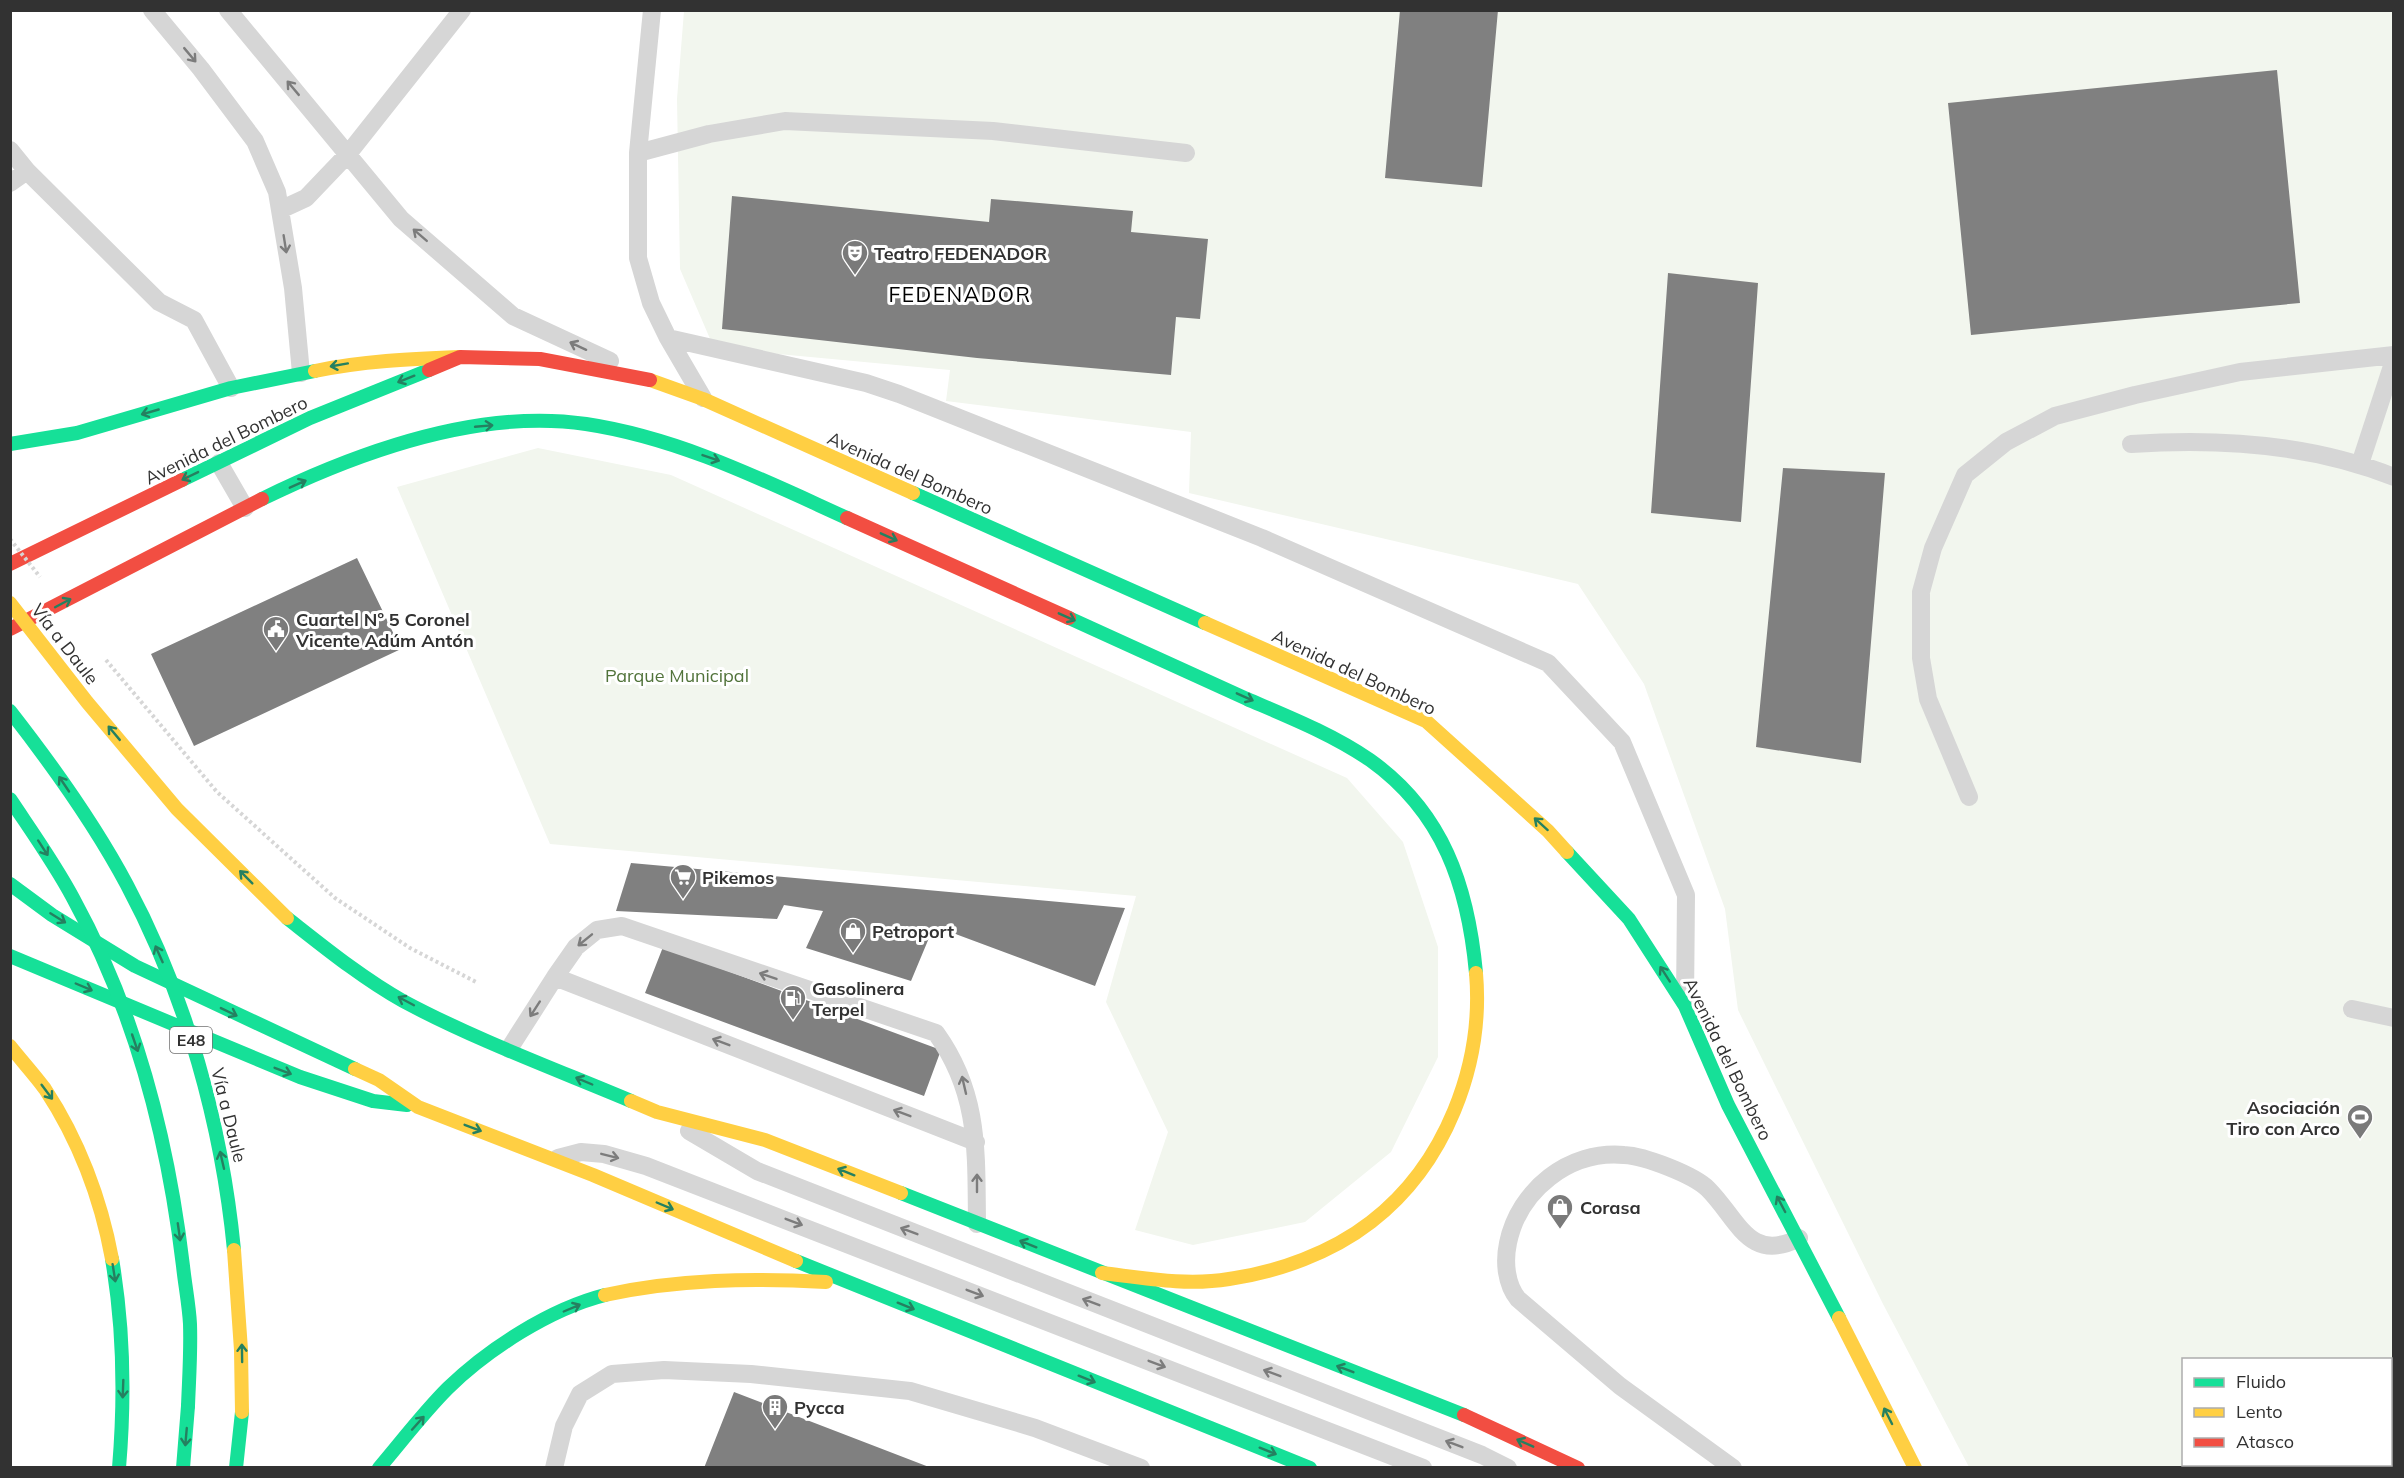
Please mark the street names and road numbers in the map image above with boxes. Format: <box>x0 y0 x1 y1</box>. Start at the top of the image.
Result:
street label: Avenida del Bombero <box>141 391 311 489</box>
street label: Avenida del Bombero <box>824 426 996 520</box>
street label: Vía a Daule <box>26 599 104 689</box>
street label: Avenida del Bombero <box>1268 624 1440 720</box>
street label: Avenida del Bombero <box>1679 974 1777 1144</box>
road number: E48 <box>170 1027 212 1053</box>
street label: Vía a Daule <box>206 1065 252 1165</box>

